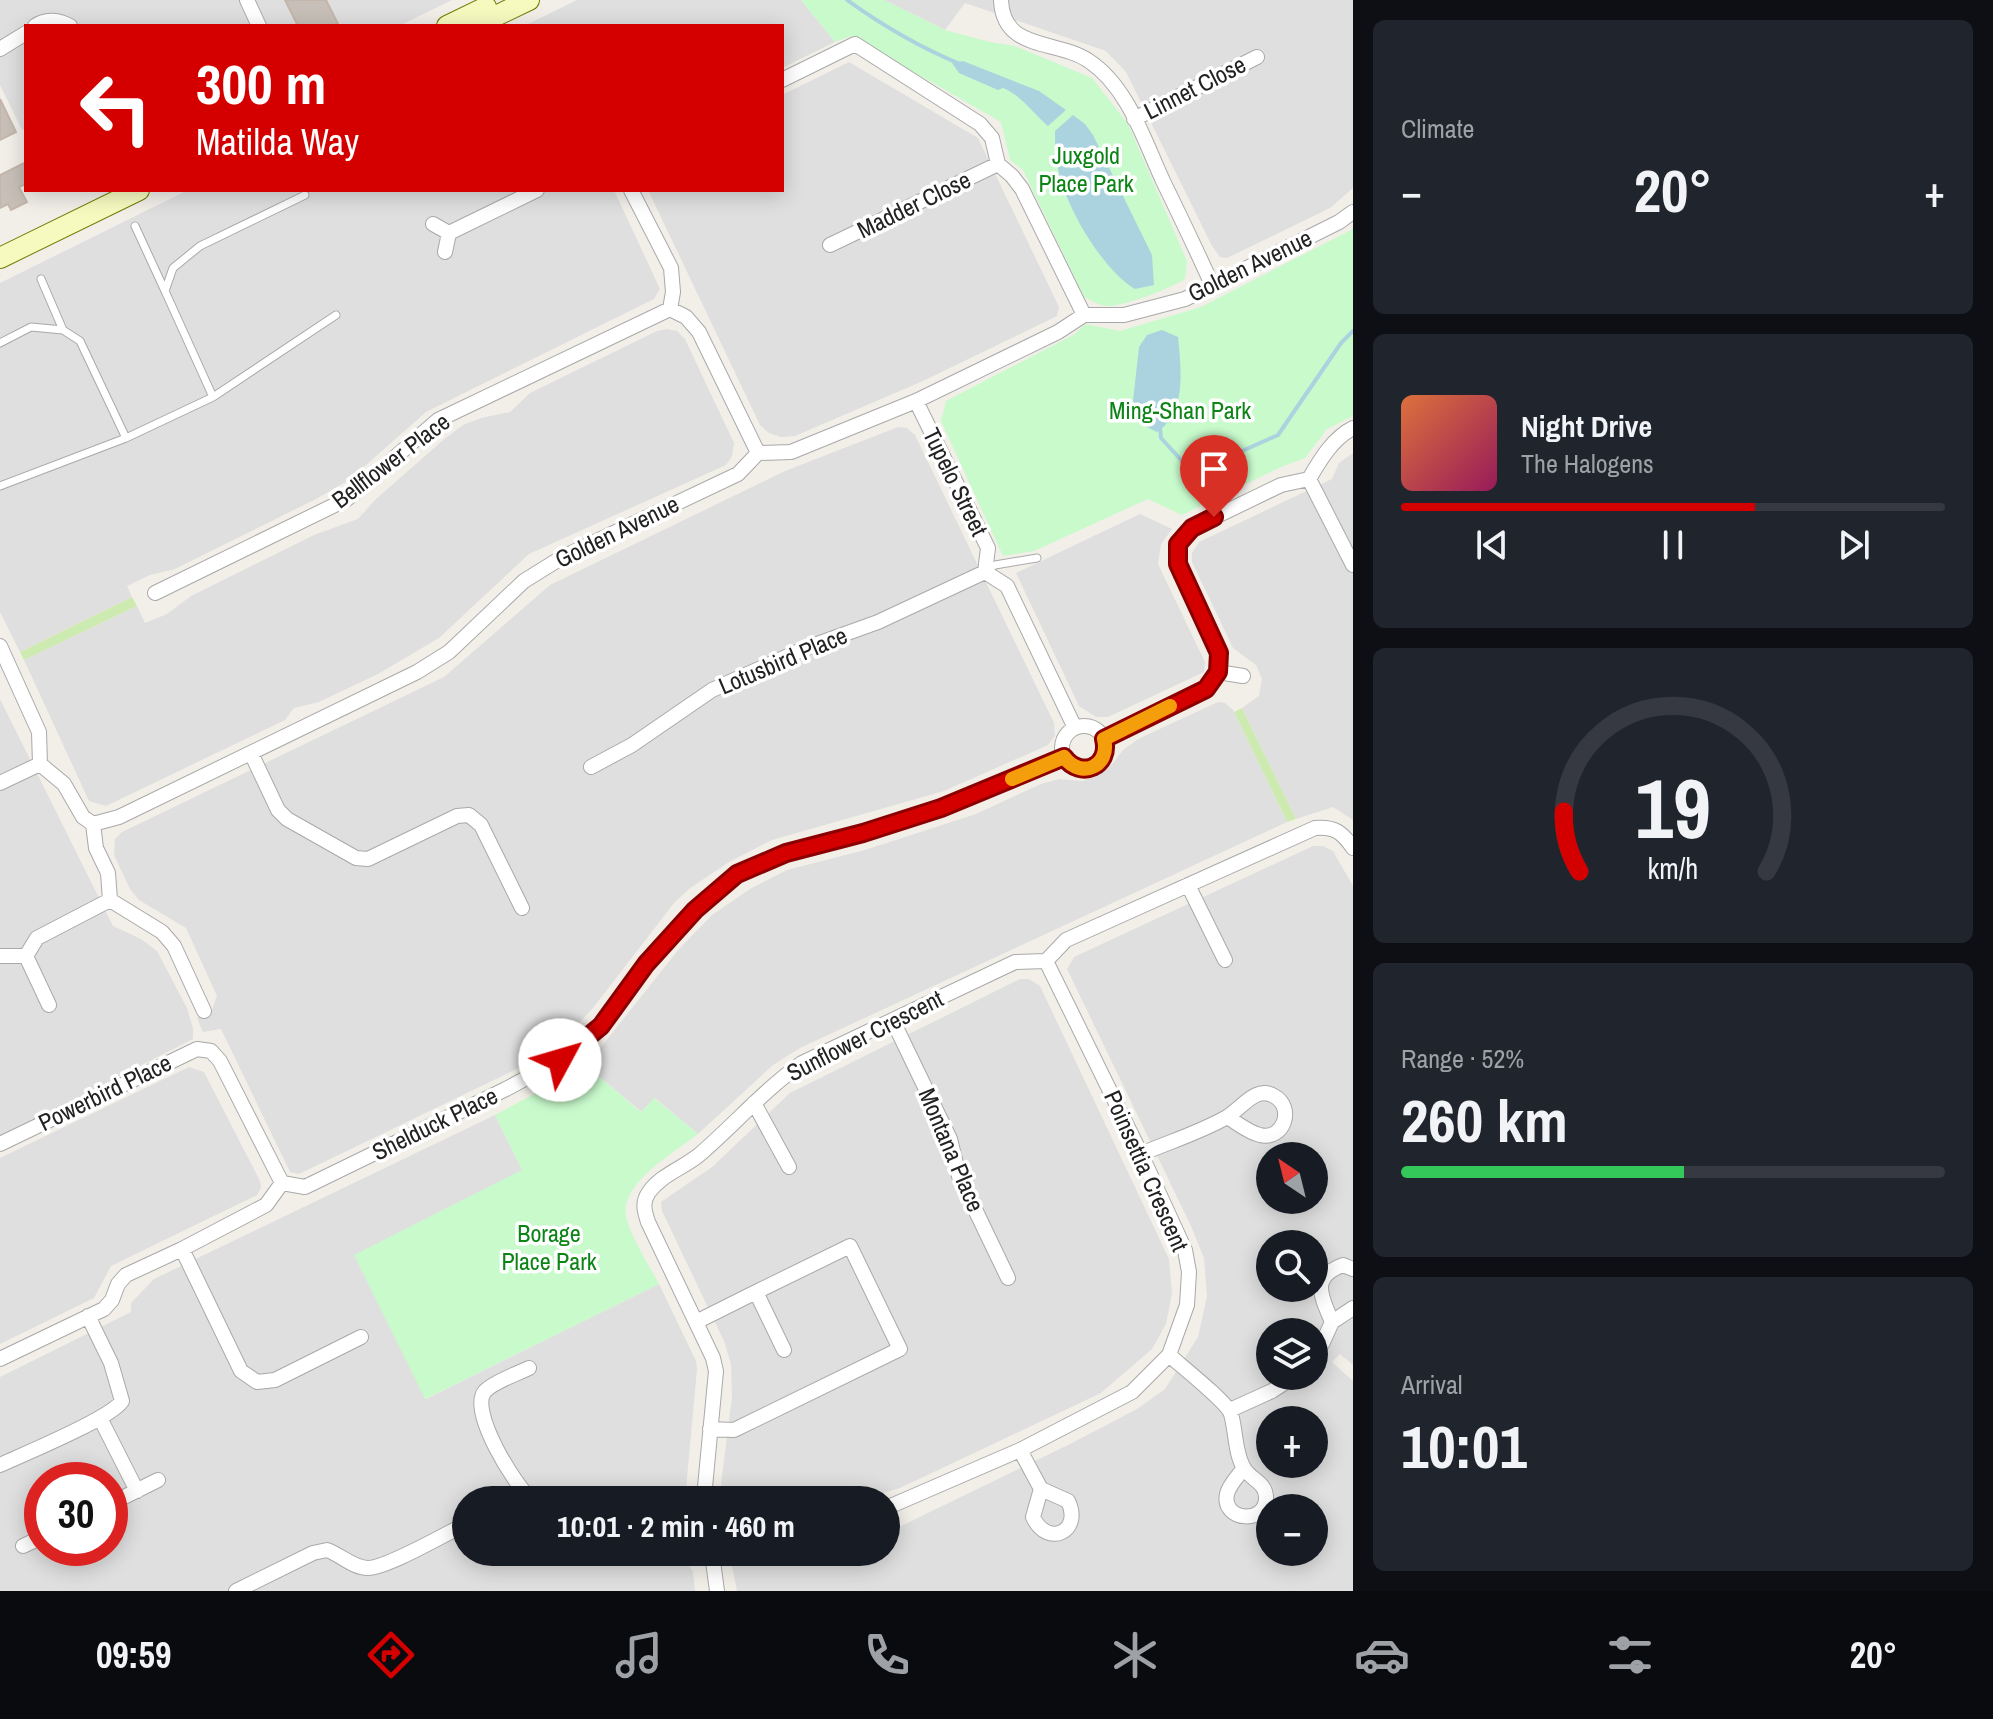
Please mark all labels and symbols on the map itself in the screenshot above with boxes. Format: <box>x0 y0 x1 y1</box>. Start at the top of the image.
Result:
street label: Linnet Close <box>1138 48 1251 126</box>
park label: Juxgold Place Park <box>1038 139 1134 199</box>
street label: Madder Close <box>851 163 976 245</box>
street label: Golden Avenue <box>1182 221 1317 309</box>
park label: Ming-Shan Park <box>1109 394 1251 426</box>
street label: Bellflower Place <box>325 405 456 515</box>
street label: Tupelo Street <box>916 422 996 541</box>
pin <box>1180 435 1248 517</box>
street label: Golden Avenue <box>549 487 684 575</box>
street label: Lotusbird Place <box>713 619 852 702</box>
street label: Sunflower Crescent <box>781 982 949 1088</box>
position arrow <box>518 1018 602 1102</box>
street label: Powerbird Place <box>33 1046 176 1138</box>
street label: Shelduck Place <box>367 1079 503 1167</box>
street label: Montana Place <box>912 1083 992 1216</box>
street label: Poinsettia Crescent <box>1097 1085 1197 1257</box>
north arrow <box>1256 1142 1328 1214</box>
park label: Borage Place Park <box>501 1217 597 1277</box>
speed limit sign: 30 <box>24 1462 128 1566</box>

